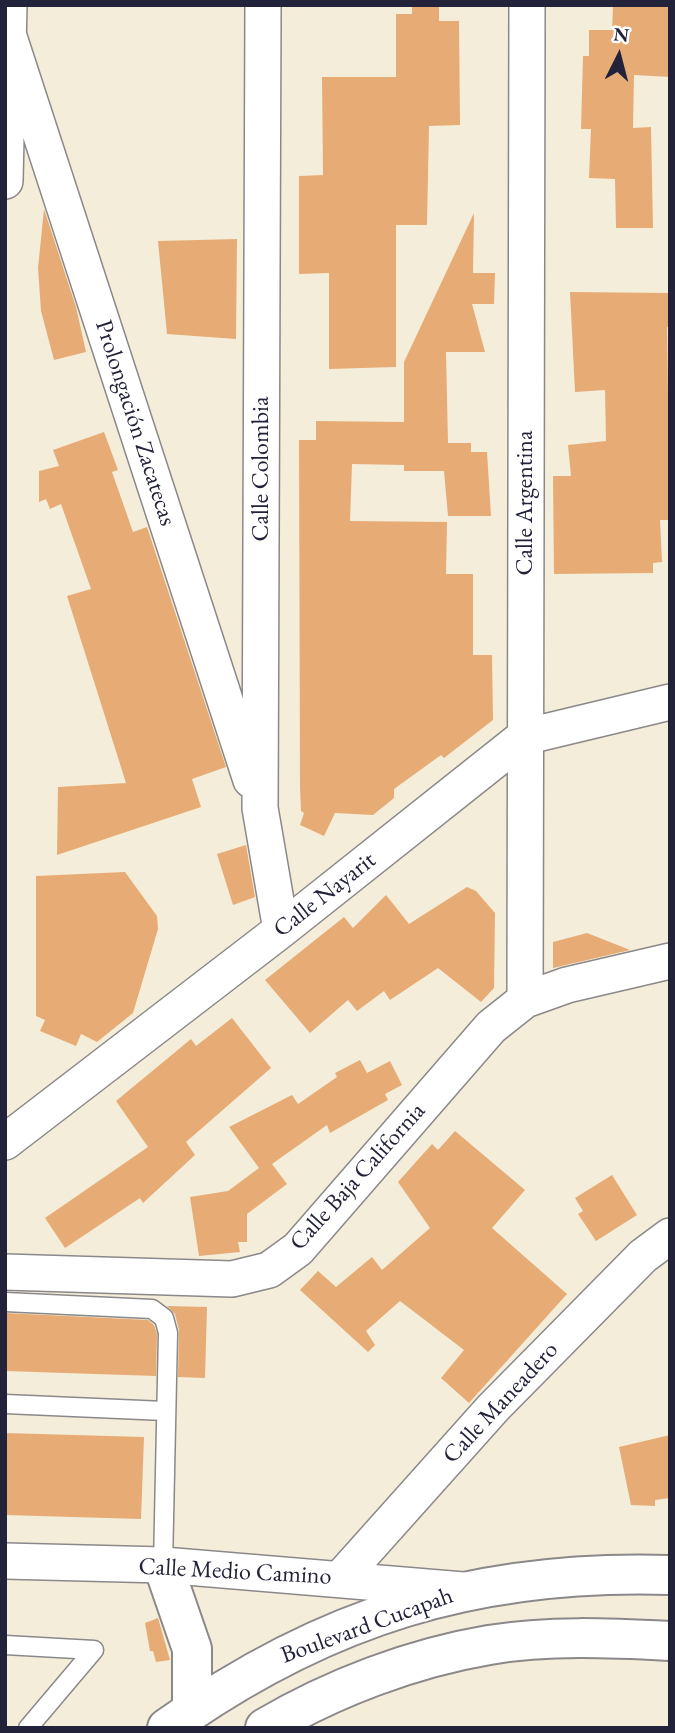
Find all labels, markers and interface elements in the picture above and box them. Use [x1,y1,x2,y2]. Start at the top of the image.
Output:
north arrow [584,21,654,91]
text: N [612,21,630,48]
street label: Prolongación Zacatecas [88,317,182,529]
street label: Calle Colombia [247,397,275,541]
street label: Calle Argentina [511,430,539,576]
street label: Calle Nayarit [268,846,382,944]
street label: Calle Baja California [284,1097,432,1257]
street label: Calle Maneadero [437,1336,565,1470]
street label: Calle Medio Camino [138,1553,332,1591]
street label: Boulevard Cucapah [277,1582,457,1670]

